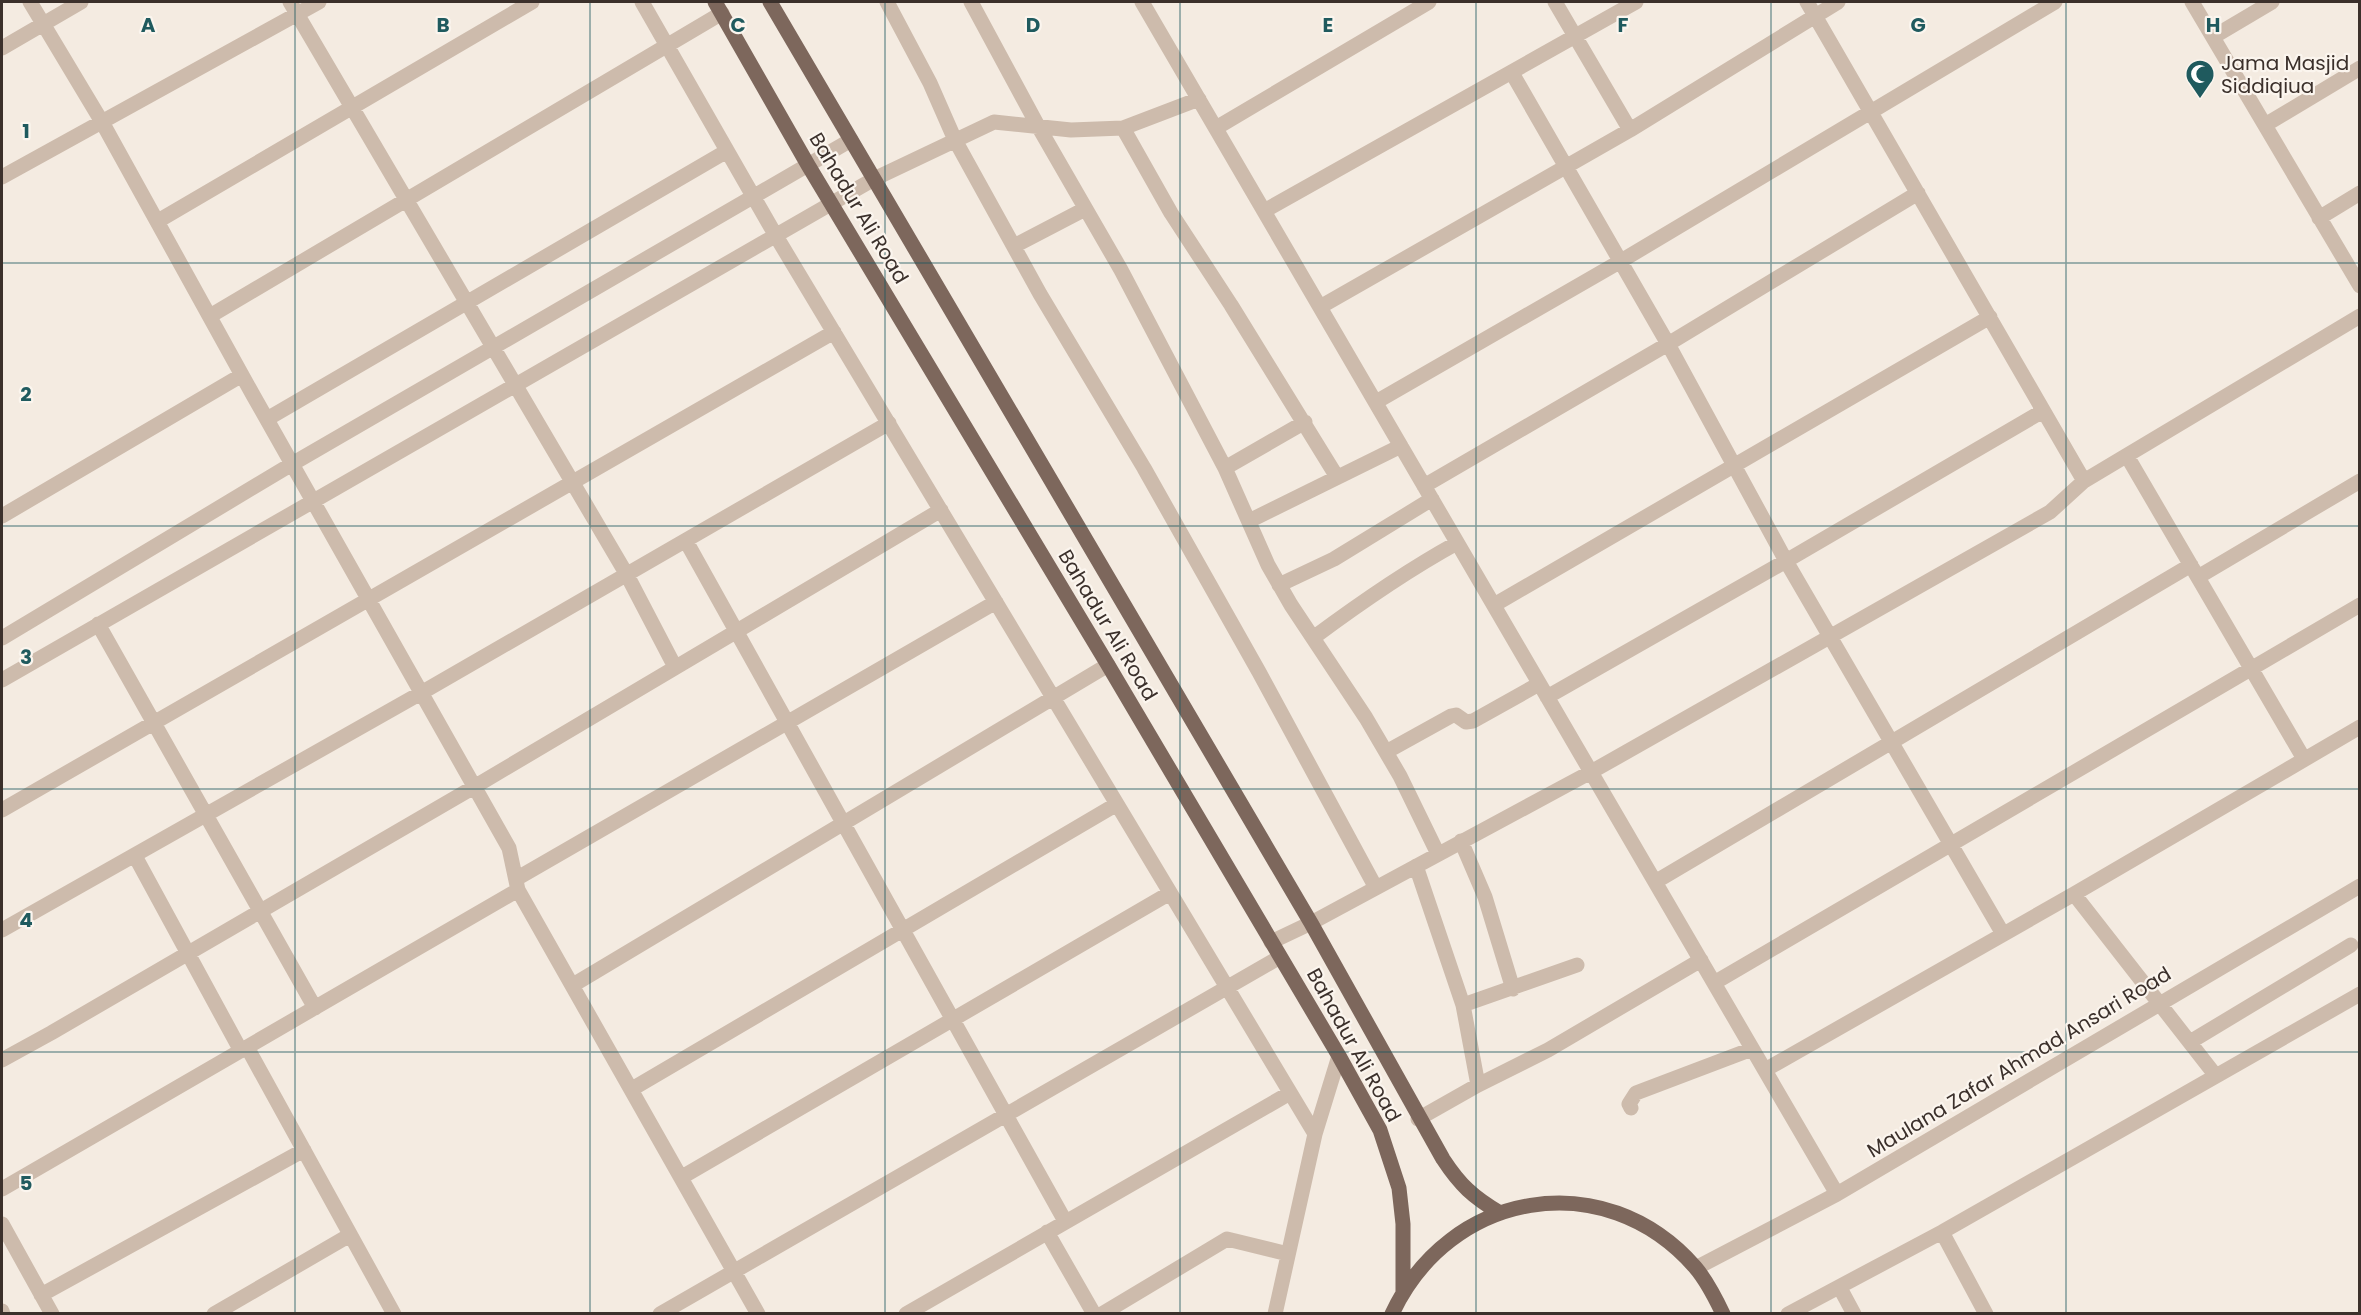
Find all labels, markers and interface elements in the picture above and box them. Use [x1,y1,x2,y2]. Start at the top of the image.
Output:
text: A [141,11,156,39]
text: B [436,11,450,39]
text: C [730,11,746,39]
text: D [1026,11,1040,39]
text: E [1323,11,1333,39]
text: F [1618,11,1629,39]
text: G [1910,11,1926,39]
text: H [2206,11,2220,39]
place label: Jama Masjid Siddiqiua [2221,49,2349,100]
mosque icon: Jama Masjid Siddiqiua [2184,58,2216,100]
text: 1 [22,117,30,145]
street label: Bahadur Ali Road [803,127,915,289]
text: 2 [20,380,32,408]
street label: Bahadur Ali Road [1052,544,1164,706]
text: 3 [20,643,32,671]
text: 4 [19,906,33,934]
street label: Maulana Zafar Ahmad Ansari Road [1862,960,2176,1164]
street label: Bahadur Ali Road [1300,963,1408,1127]
text: 5 [20,1169,33,1197]

